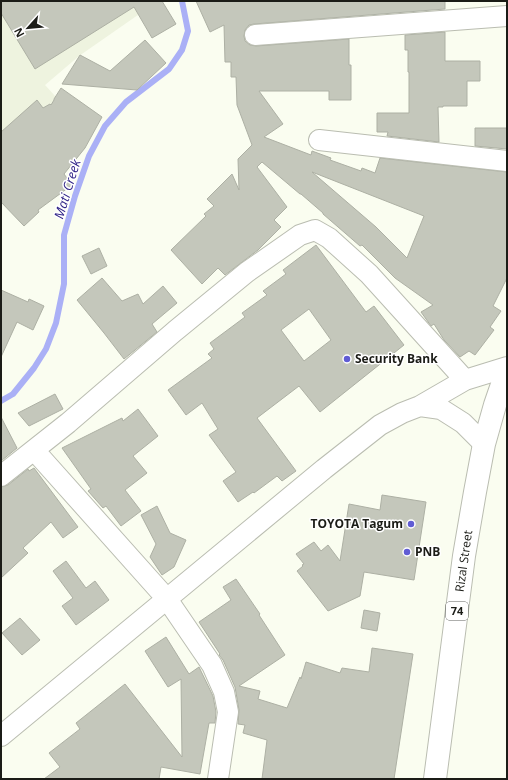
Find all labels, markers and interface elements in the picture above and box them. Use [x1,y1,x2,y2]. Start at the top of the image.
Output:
north arrow [8,8,48,48]
text: N [10,25,27,40]
water label: Mati Creek [49,156,85,221]
place label: Security Bank [355,350,438,367]
marker: Security Bank [342,354,352,364]
place label: TOYOTA Tagum [310,515,403,532]
marker: TOYOTA Tagum [406,519,416,529]
street label: Rizal Street [451,529,476,593]
place label: PNB [415,543,440,560]
marker: PNB [402,547,412,557]
road number: 74 [446,602,468,620]

